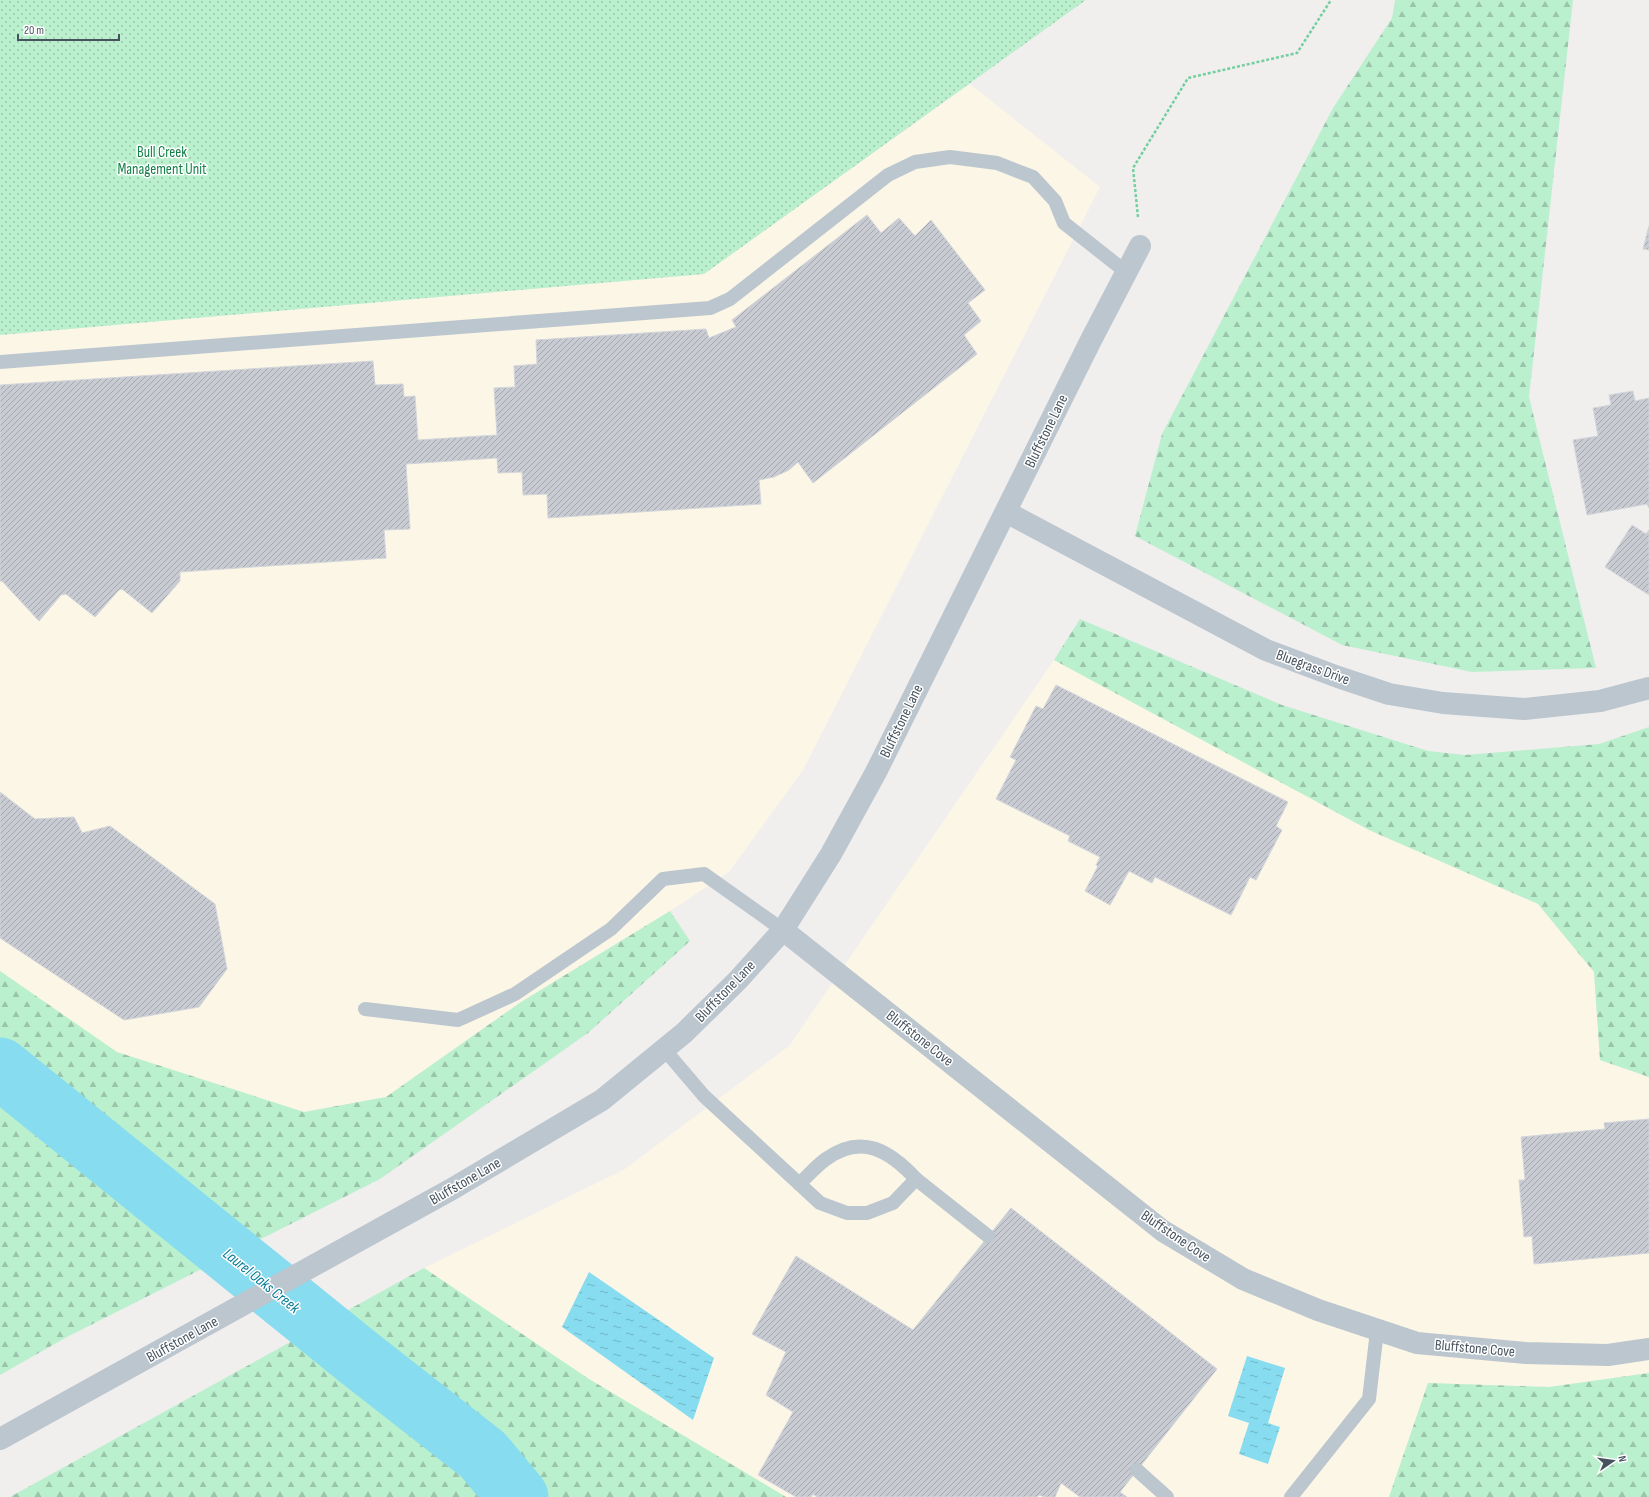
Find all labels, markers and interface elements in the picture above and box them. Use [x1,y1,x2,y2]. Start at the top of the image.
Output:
scale bar [18,16,119,42]
text: 20 m [24,23,44,38]
park label: Bull Creek Management Unit [117,143,207,179]
street label: Bluffstone Lane [1021,392,1072,471]
street label: Bluegrass Drive [1274,645,1352,690]
street label: Bluffstone Lane [876,682,927,761]
street label: Bluffstone Lane [691,956,760,1026]
street label: Bluffstone Cove [882,1006,957,1071]
street label: Bluffstone Lane [426,1153,504,1209]
street label: Bluffstone Cove [1137,1206,1214,1267]
water label: Laurel Oaks Creek [219,1244,304,1318]
street label: Bluffstone Lane [143,1312,221,1367]
street label: Bluffstone Cove [1434,1336,1516,1361]
north arrow [1593,1441,1633,1481]
text: N [1615,1455,1629,1463]

